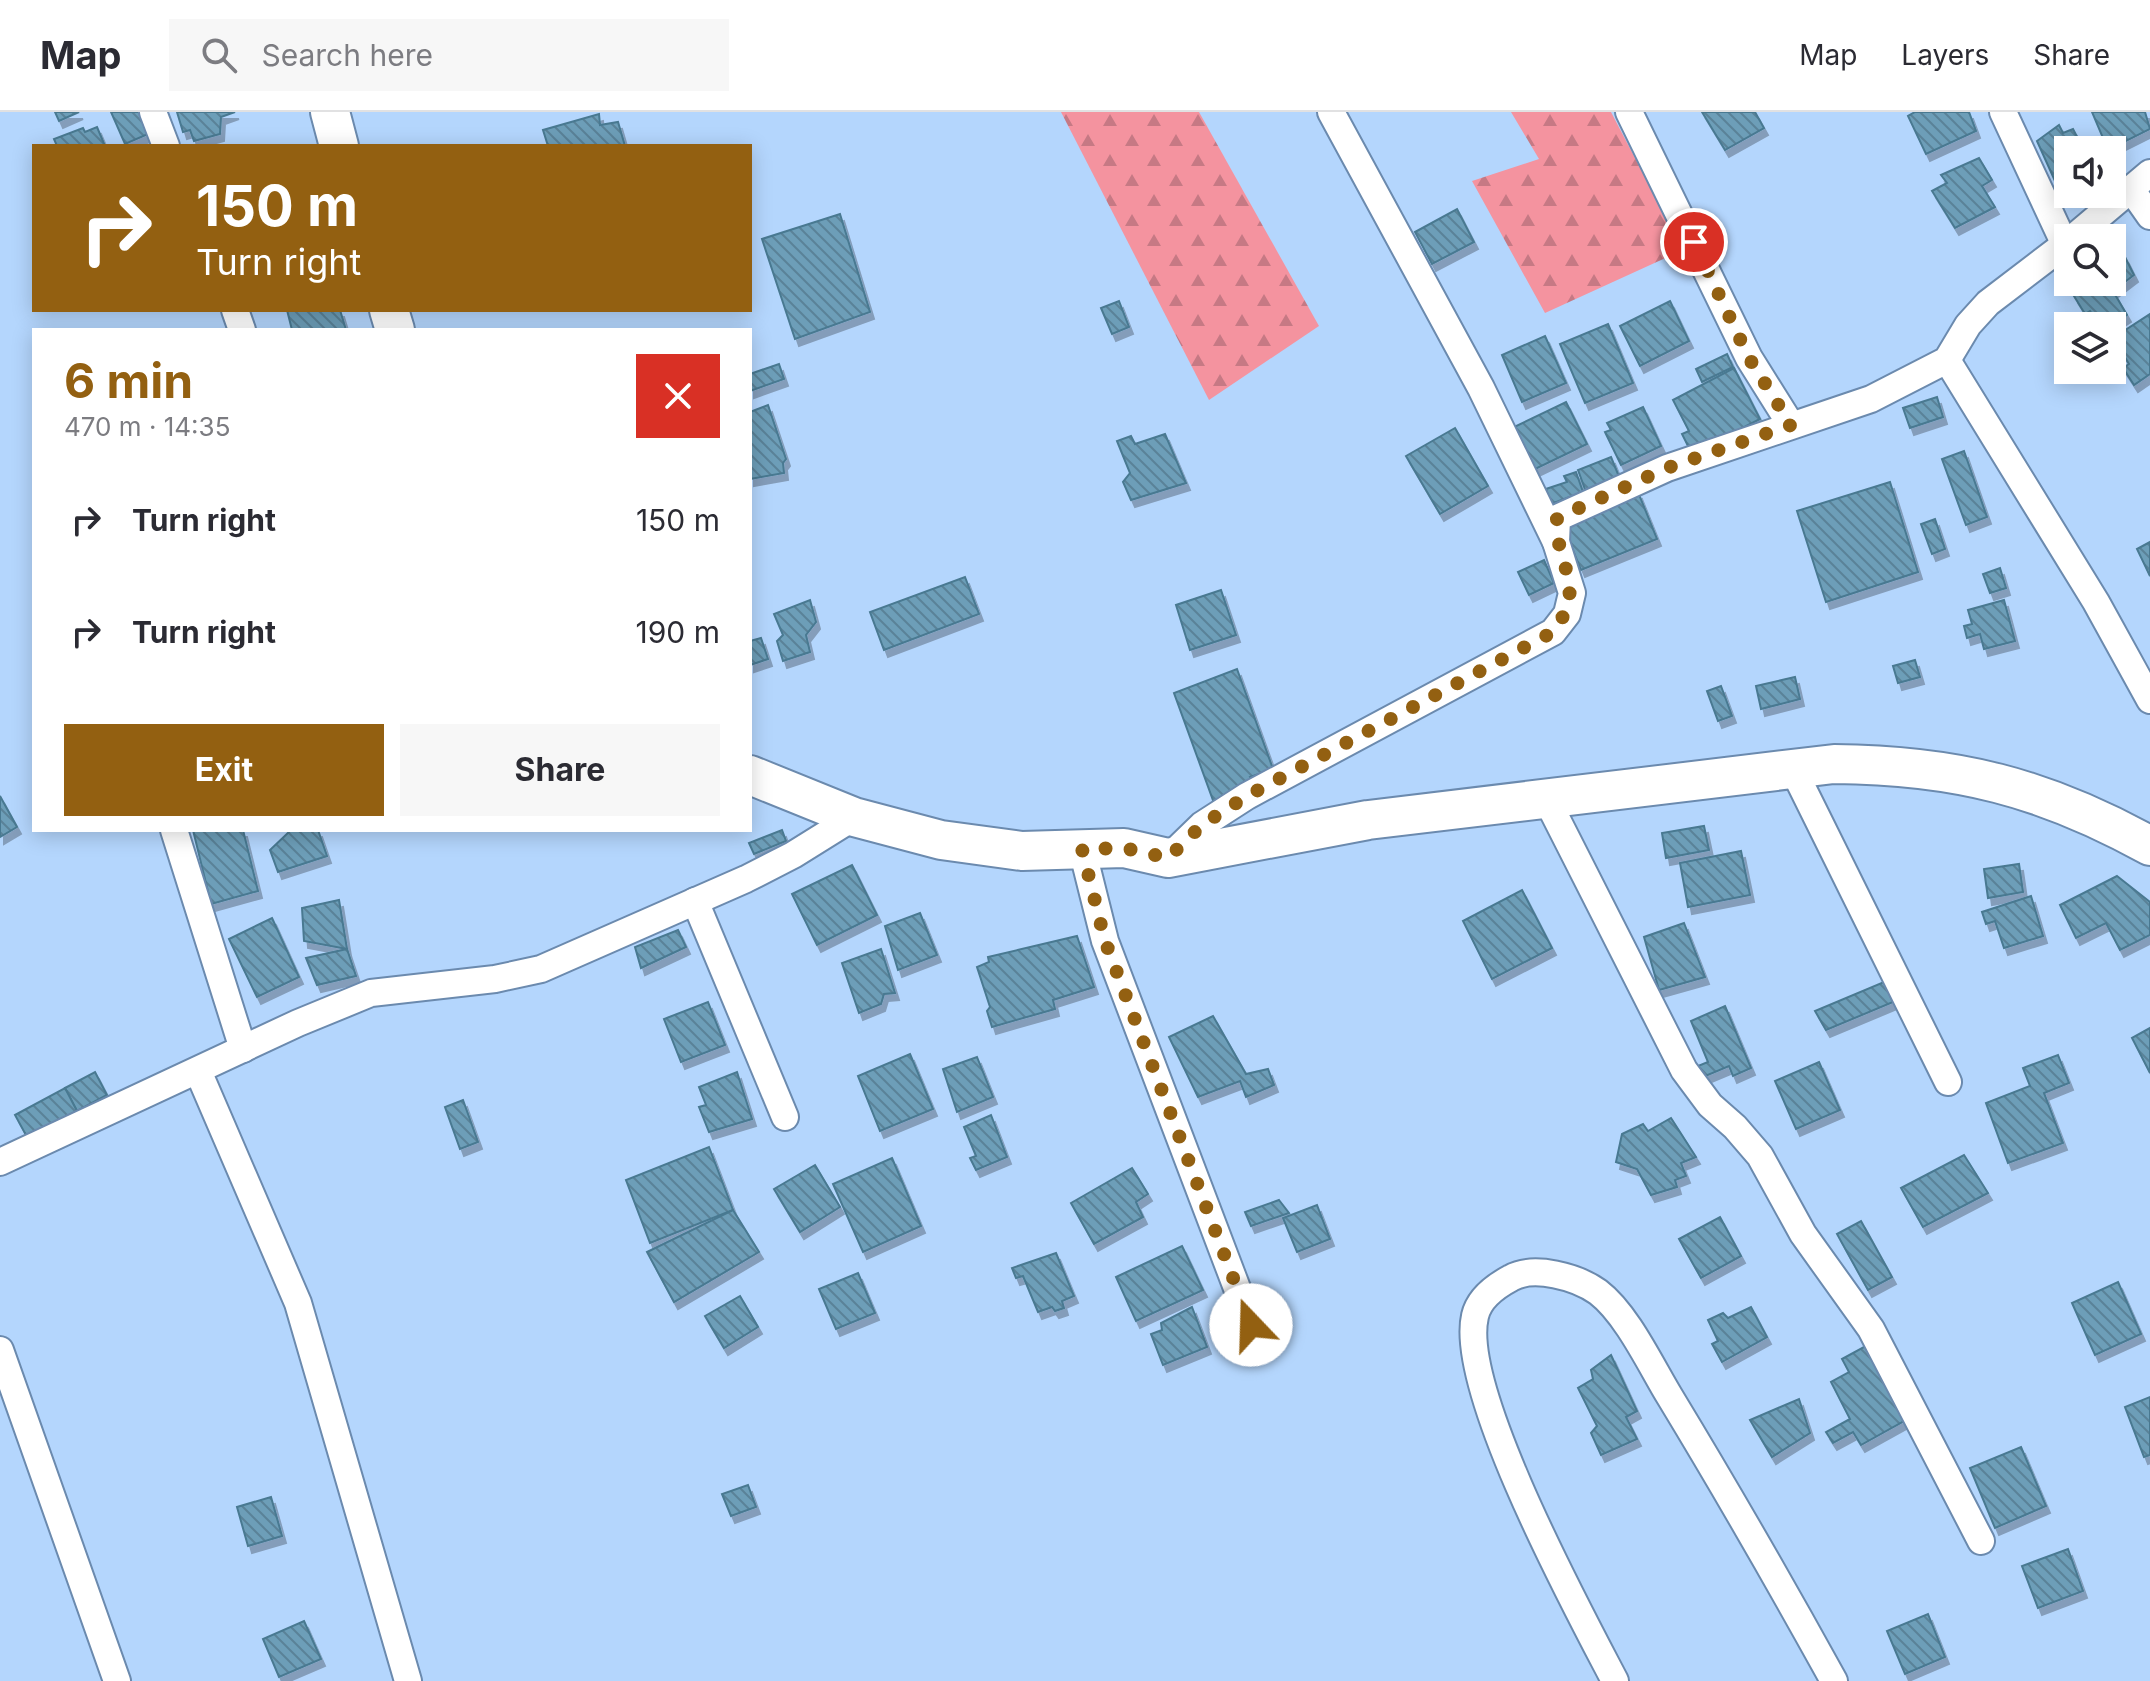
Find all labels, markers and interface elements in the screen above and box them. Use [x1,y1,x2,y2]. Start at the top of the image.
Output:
search box [169,19,729,91]
text: Map [40,32,121,78]
icon: search [197,33,241,77]
text: Search here [261,37,433,73]
text: Map [1799,38,1857,72]
text: Layers [1901,38,1989,72]
text: Share [2033,38,2110,72]
map controls [2054,136,2126,384]
button: sound [2054,136,2126,208]
text: 150 m [196,172,358,240]
icon: right [64,176,168,280]
pin [1660,208,1728,276]
icon: arrive [1672,220,1716,264]
button: search [2054,224,2126,296]
text: Turn right [196,240,361,284]
button: layers [2054,312,2126,384]
text: 6 min [64,351,193,410]
button: close [636,354,720,438]
text: 470 m · 14:35 [64,411,230,442]
icon: right [64,498,108,542]
text: Turn right [132,502,276,538]
text: 150 m [636,502,720,538]
icon: right [64,610,108,654]
text: Turn right [132,614,276,650]
text: 190 m [636,614,720,650]
button: Exit [64,724,384,816]
button: Share [400,724,720,816]
position arrow [1209,1283,1293,1367]

